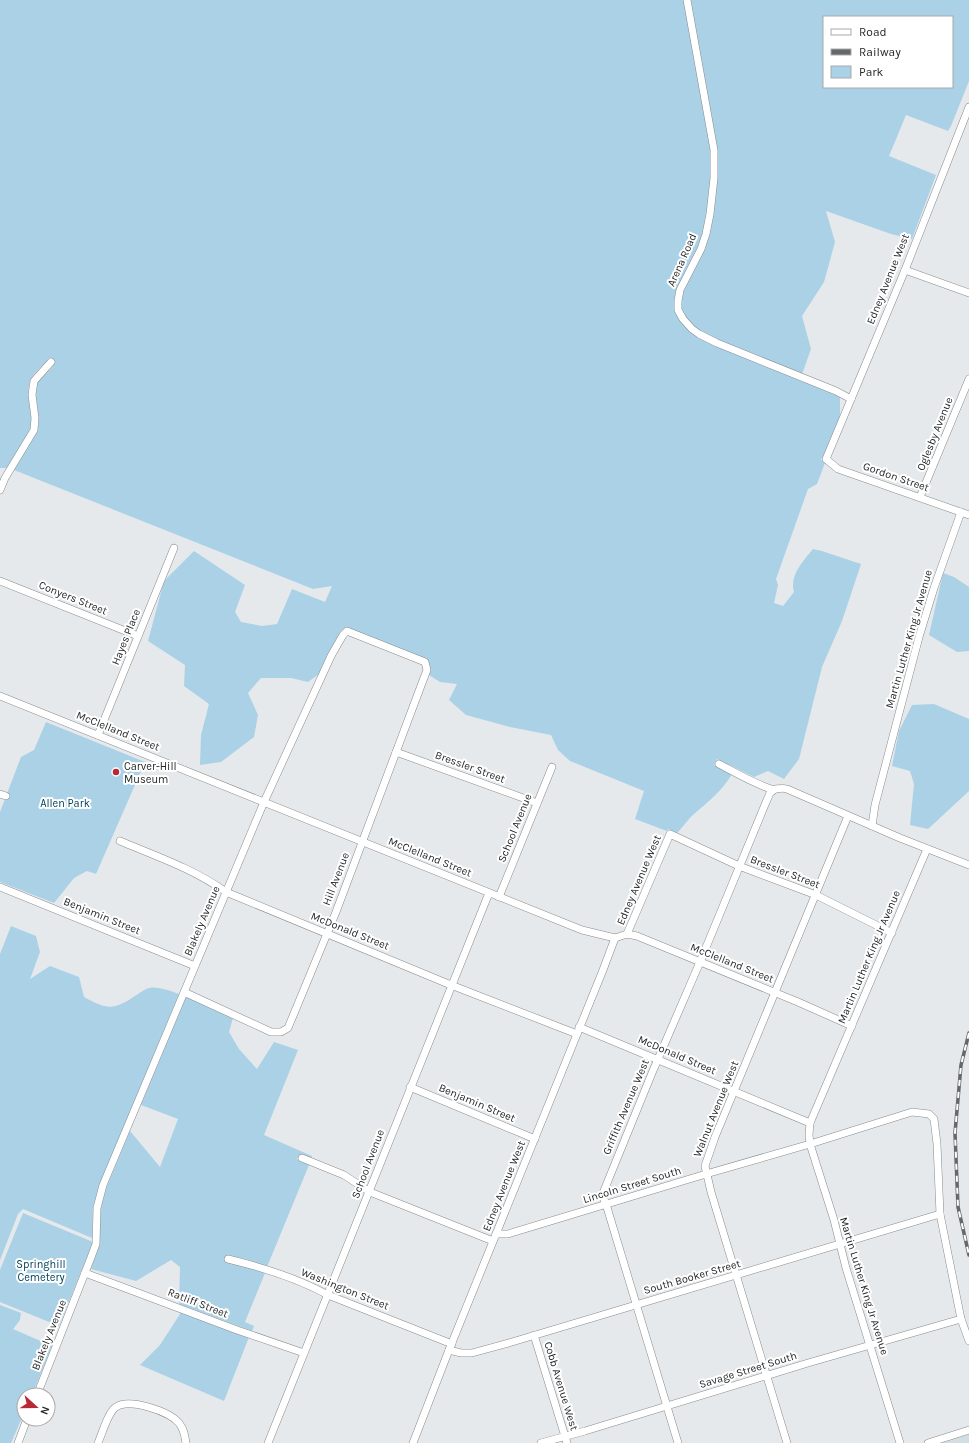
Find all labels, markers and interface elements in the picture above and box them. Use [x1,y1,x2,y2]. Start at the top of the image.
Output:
legend [823,16,953,88]
text: Road [859,25,887,39]
text: Railway [859,45,901,59]
text: Park [859,65,884,79]
street label: Arena Road [665,232,699,288]
street label: Edney Avenue West [864,232,912,326]
street label: Oglesby Avenue [914,395,956,473]
street label: Gordon Street [861,460,931,494]
street label: Martin Luther King Jr Avenue [883,568,935,710]
street label: Conyers Street [37,578,109,618]
street label: Hayes Place [109,607,143,667]
street label: McClelland Street [74,708,162,754]
street label: Bressler Street [433,748,507,786]
place label: Carver-Hill Museum [124,760,177,786]
marker: Carver-Hill Museum [111,767,121,777]
street label: School Avenue [495,791,535,864]
park label: Allen Park [40,797,90,810]
street label: Edney Avenue West [614,833,664,927]
street label: McClelland Street [386,834,474,880]
street label: Hill Avenue [320,850,352,907]
street label: Bressler Street [748,853,822,891]
street label: Blakely Avenue [181,884,223,958]
street label: Martin Luther King Jr Avenue [835,888,903,1026]
street label: Benjamin Street [62,895,142,937]
street label: McDonald Street [309,909,391,953]
street label: McClelland Street [688,940,776,986]
street label: McDonald Street [636,1033,718,1077]
street label: Griffith Avenue West [600,1057,652,1157]
street label: Walnut Avenue West [691,1059,741,1159]
street label: Benjamin Street [437,1081,517,1125]
street label: School Avenue [349,1127,387,1200]
street label: Edney Avenue West [480,1139,528,1233]
street label: Lincoln Street South [581,1164,683,1206]
street label: Martin Luther King Jr Avenue [837,1215,891,1357]
street label: South Booker Street [642,1257,742,1297]
park label: Springhill Cemetery [16,1258,66,1284]
street label: Washington Street [299,1265,391,1313]
street label: Ratliff Street [166,1286,230,1320]
street label: Blakely Avenue [29,1298,69,1372]
street label: Cobb Avenue West [541,1340,581,1432]
street label: Savage Street South [697,1349,799,1391]
north arrow [16,1387,56,1427]
text: N [37,1404,52,1416]

